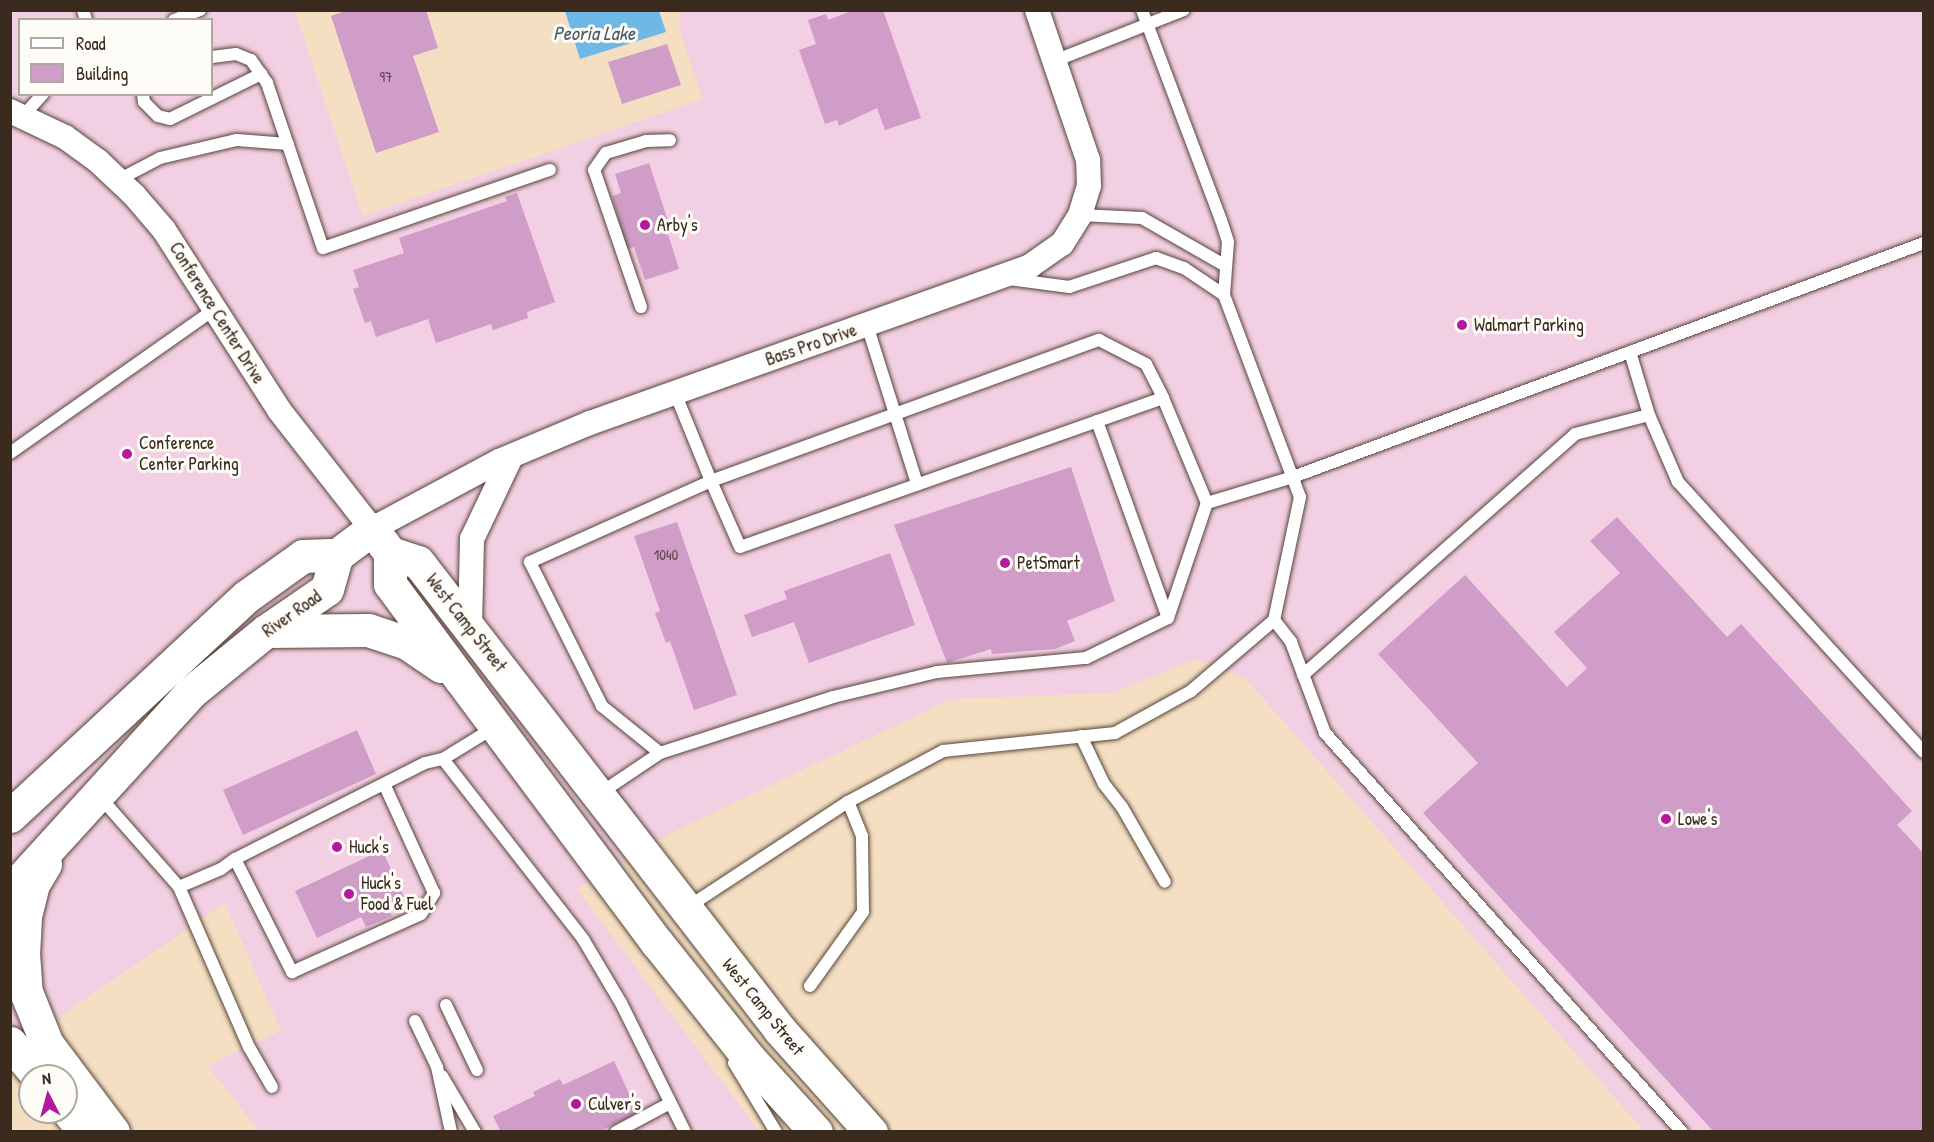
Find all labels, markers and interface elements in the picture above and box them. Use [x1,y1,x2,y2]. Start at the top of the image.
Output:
legend [18,18,213,96]
water label: Peoria Lake [553,20,635,44]
text: Road [76,31,106,56]
text: Building [76,61,128,86]
house number: 97 [380,68,392,86]
place label: Arby's [657,214,698,236]
marker: Arby's [638,218,652,232]
street label: Conference Center Drive [165,238,269,388]
place label: Walmart Parking [1474,314,1584,336]
marker: Walmart Parking [1455,318,1469,332]
street label: Bass Pro Drive [763,319,859,371]
place label: Conference Center Parking [139,433,239,476]
marker: Conference Center Parking [120,447,134,461]
house number: 1040 [654,546,678,564]
place label: PetSmart [1017,552,1080,574]
marker: PetSmart [998,556,1012,570]
street label: West Camp Street [421,570,511,676]
street label: River Road [258,586,326,642]
place label: Lowe's [1678,808,1717,830]
marker: Lowe's [1659,812,1673,826]
place label: Huck's [349,836,389,858]
marker: Huck's [330,840,344,854]
place label: Huck's Food & Fuel [361,873,433,916]
marker: Huck's Food & Fuel [342,887,356,901]
street label: West Camp Street [717,954,809,1060]
north arrow [18,1064,78,1124]
text: N [41,1067,52,1089]
place label: Culver's [588,1093,641,1115]
marker: Culver's [569,1097,583,1111]

